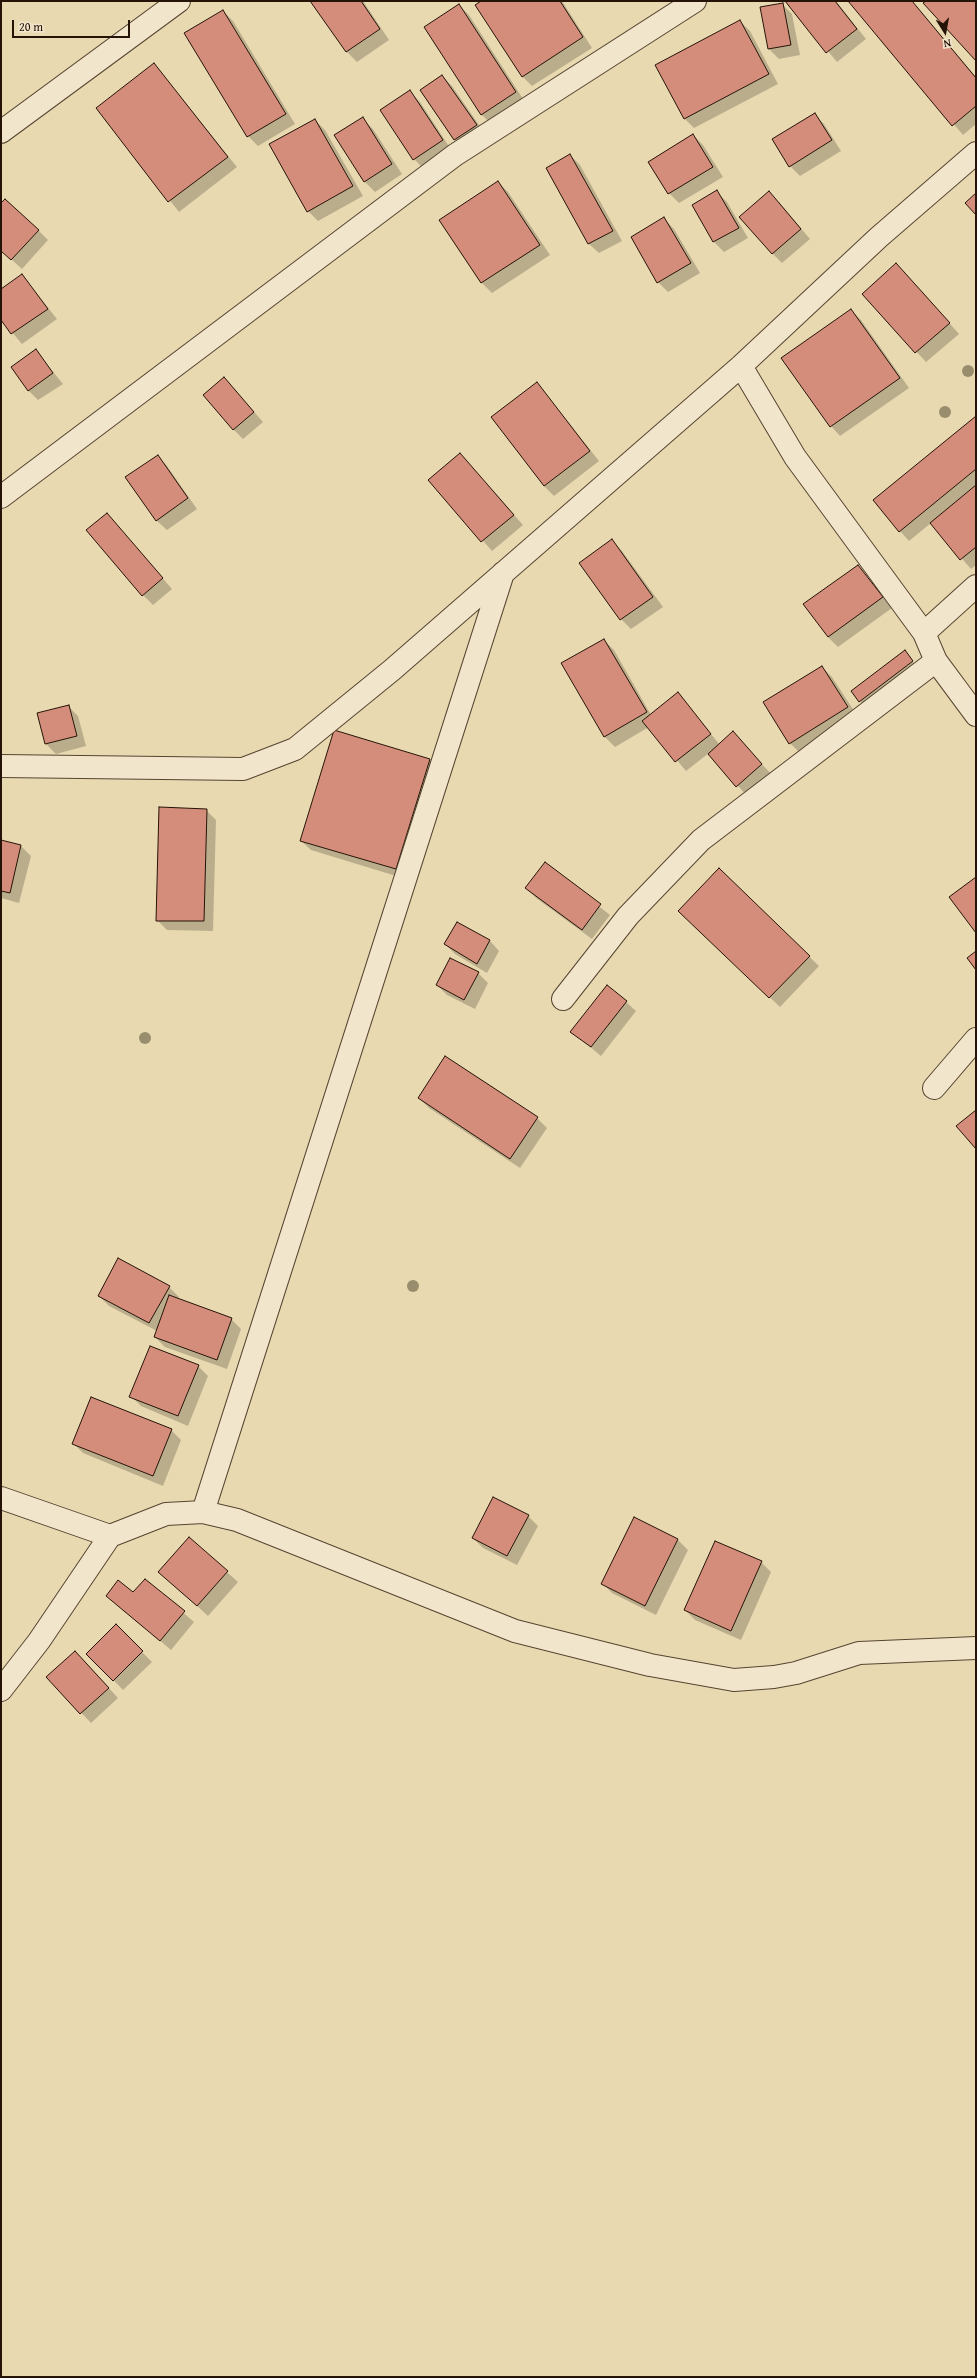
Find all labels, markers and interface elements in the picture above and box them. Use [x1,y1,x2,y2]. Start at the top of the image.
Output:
scale bar [14,12,132,38]
north arrow [925,12,965,52]
text: 20 m [19,18,43,35]
text: N [942,35,952,52]

